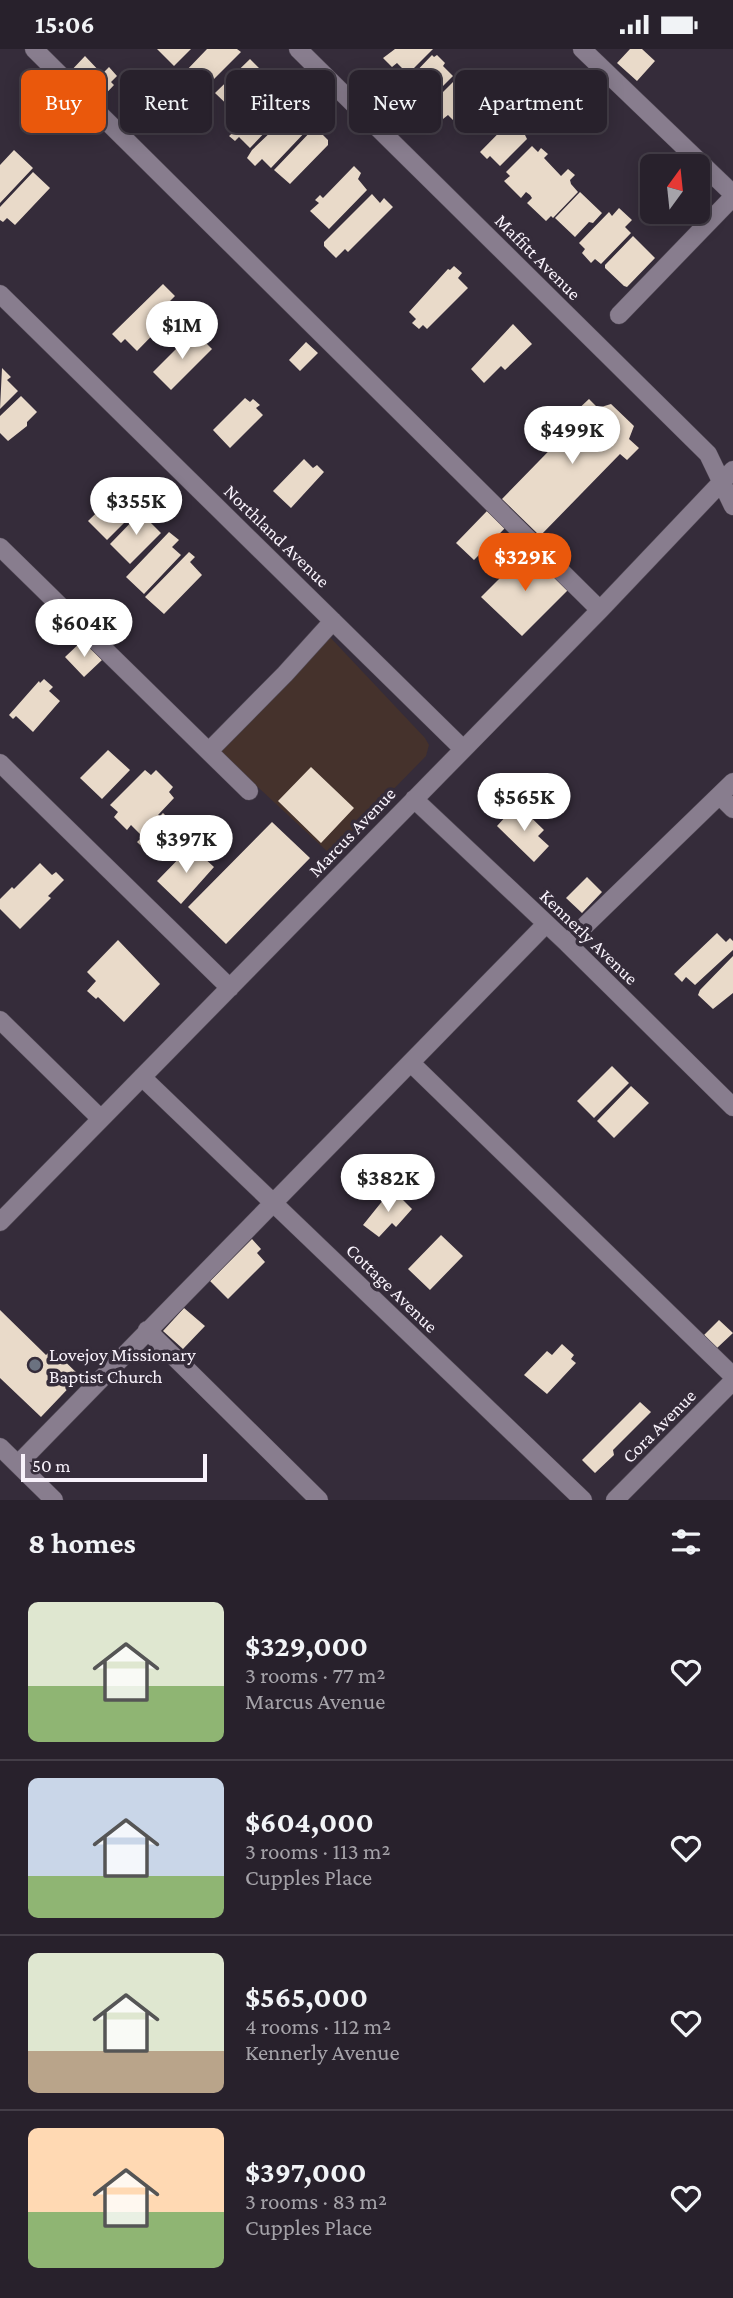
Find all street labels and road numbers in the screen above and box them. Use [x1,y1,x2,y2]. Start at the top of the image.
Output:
street label: Maffitt Avenue [491,210,585,304]
street label: Northland Avenue [220,480,334,592]
street label: Marcus Avenue [304,783,400,881]
street label: Kennerly Avenue [536,885,642,989]
street label: Cottage Avenue [342,1239,442,1337]
street label: Cora Avenue [618,1385,700,1467]

